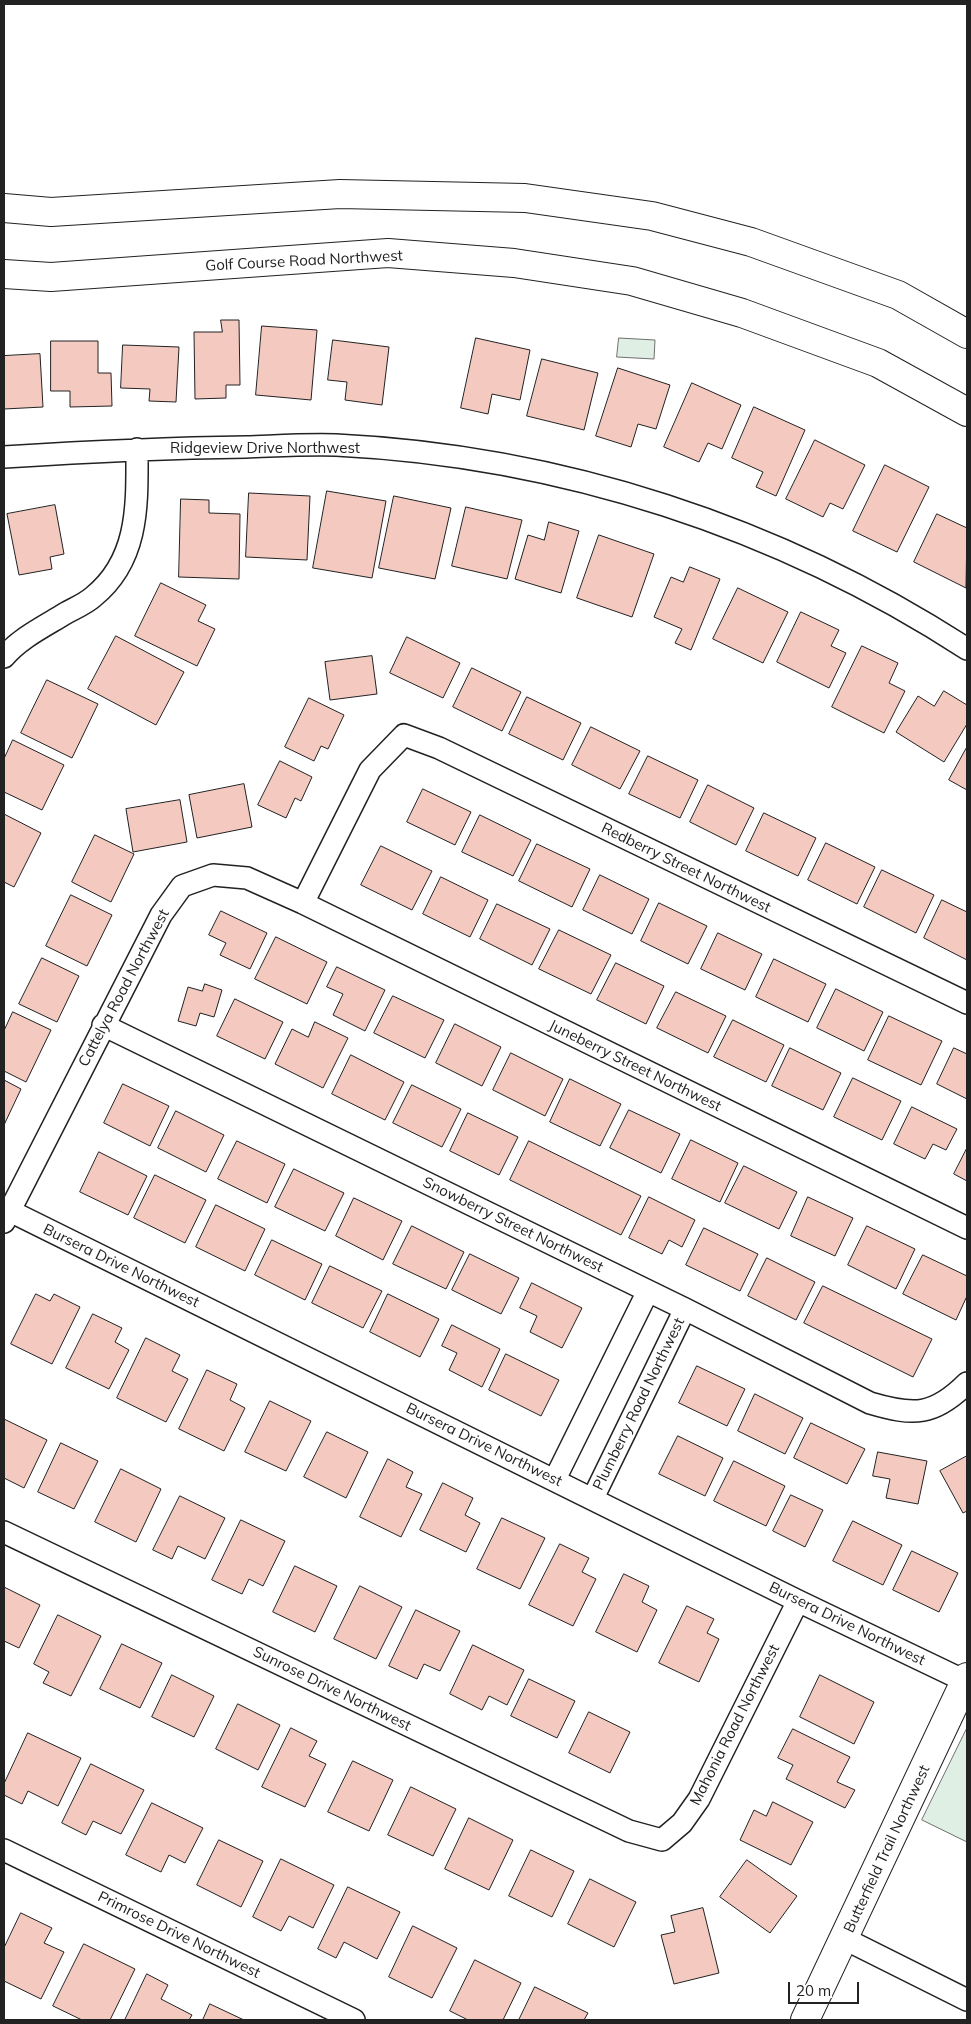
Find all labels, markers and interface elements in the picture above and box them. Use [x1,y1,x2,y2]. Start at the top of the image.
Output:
street label: Golf Course Road Northwest [205,247,403,275]
street label: Ridgeview Drive Northwest [170,439,360,457]
street label: Redberry Street Northwest [598,819,774,917]
street label: Cattelya Road Northwest [75,906,173,1070]
street label: Juneberry Street Northwest [546,1016,724,1116]
street label: Snowberry Street Northwest [420,1173,606,1277]
street label: Bursera Drive Northwest [40,1220,202,1312]
street label: Plumberry Road Northwest [589,1315,689,1493]
street label: Bursera Drive Northwest [403,1399,565,1491]
street label: Bursera Drive Northwest [766,1578,928,1670]
street label: Mahonia Road Northwest [686,1641,784,1809]
street label: Sunrose Drive Northwest [250,1643,414,1735]
street label: Butterfield Trail Northwest [840,1762,934,1936]
street label: Primrose Drive Northwest [95,1888,263,1982]
scale bar [791,1972,862,2004]
text: 20 m [796,1981,831,2000]

